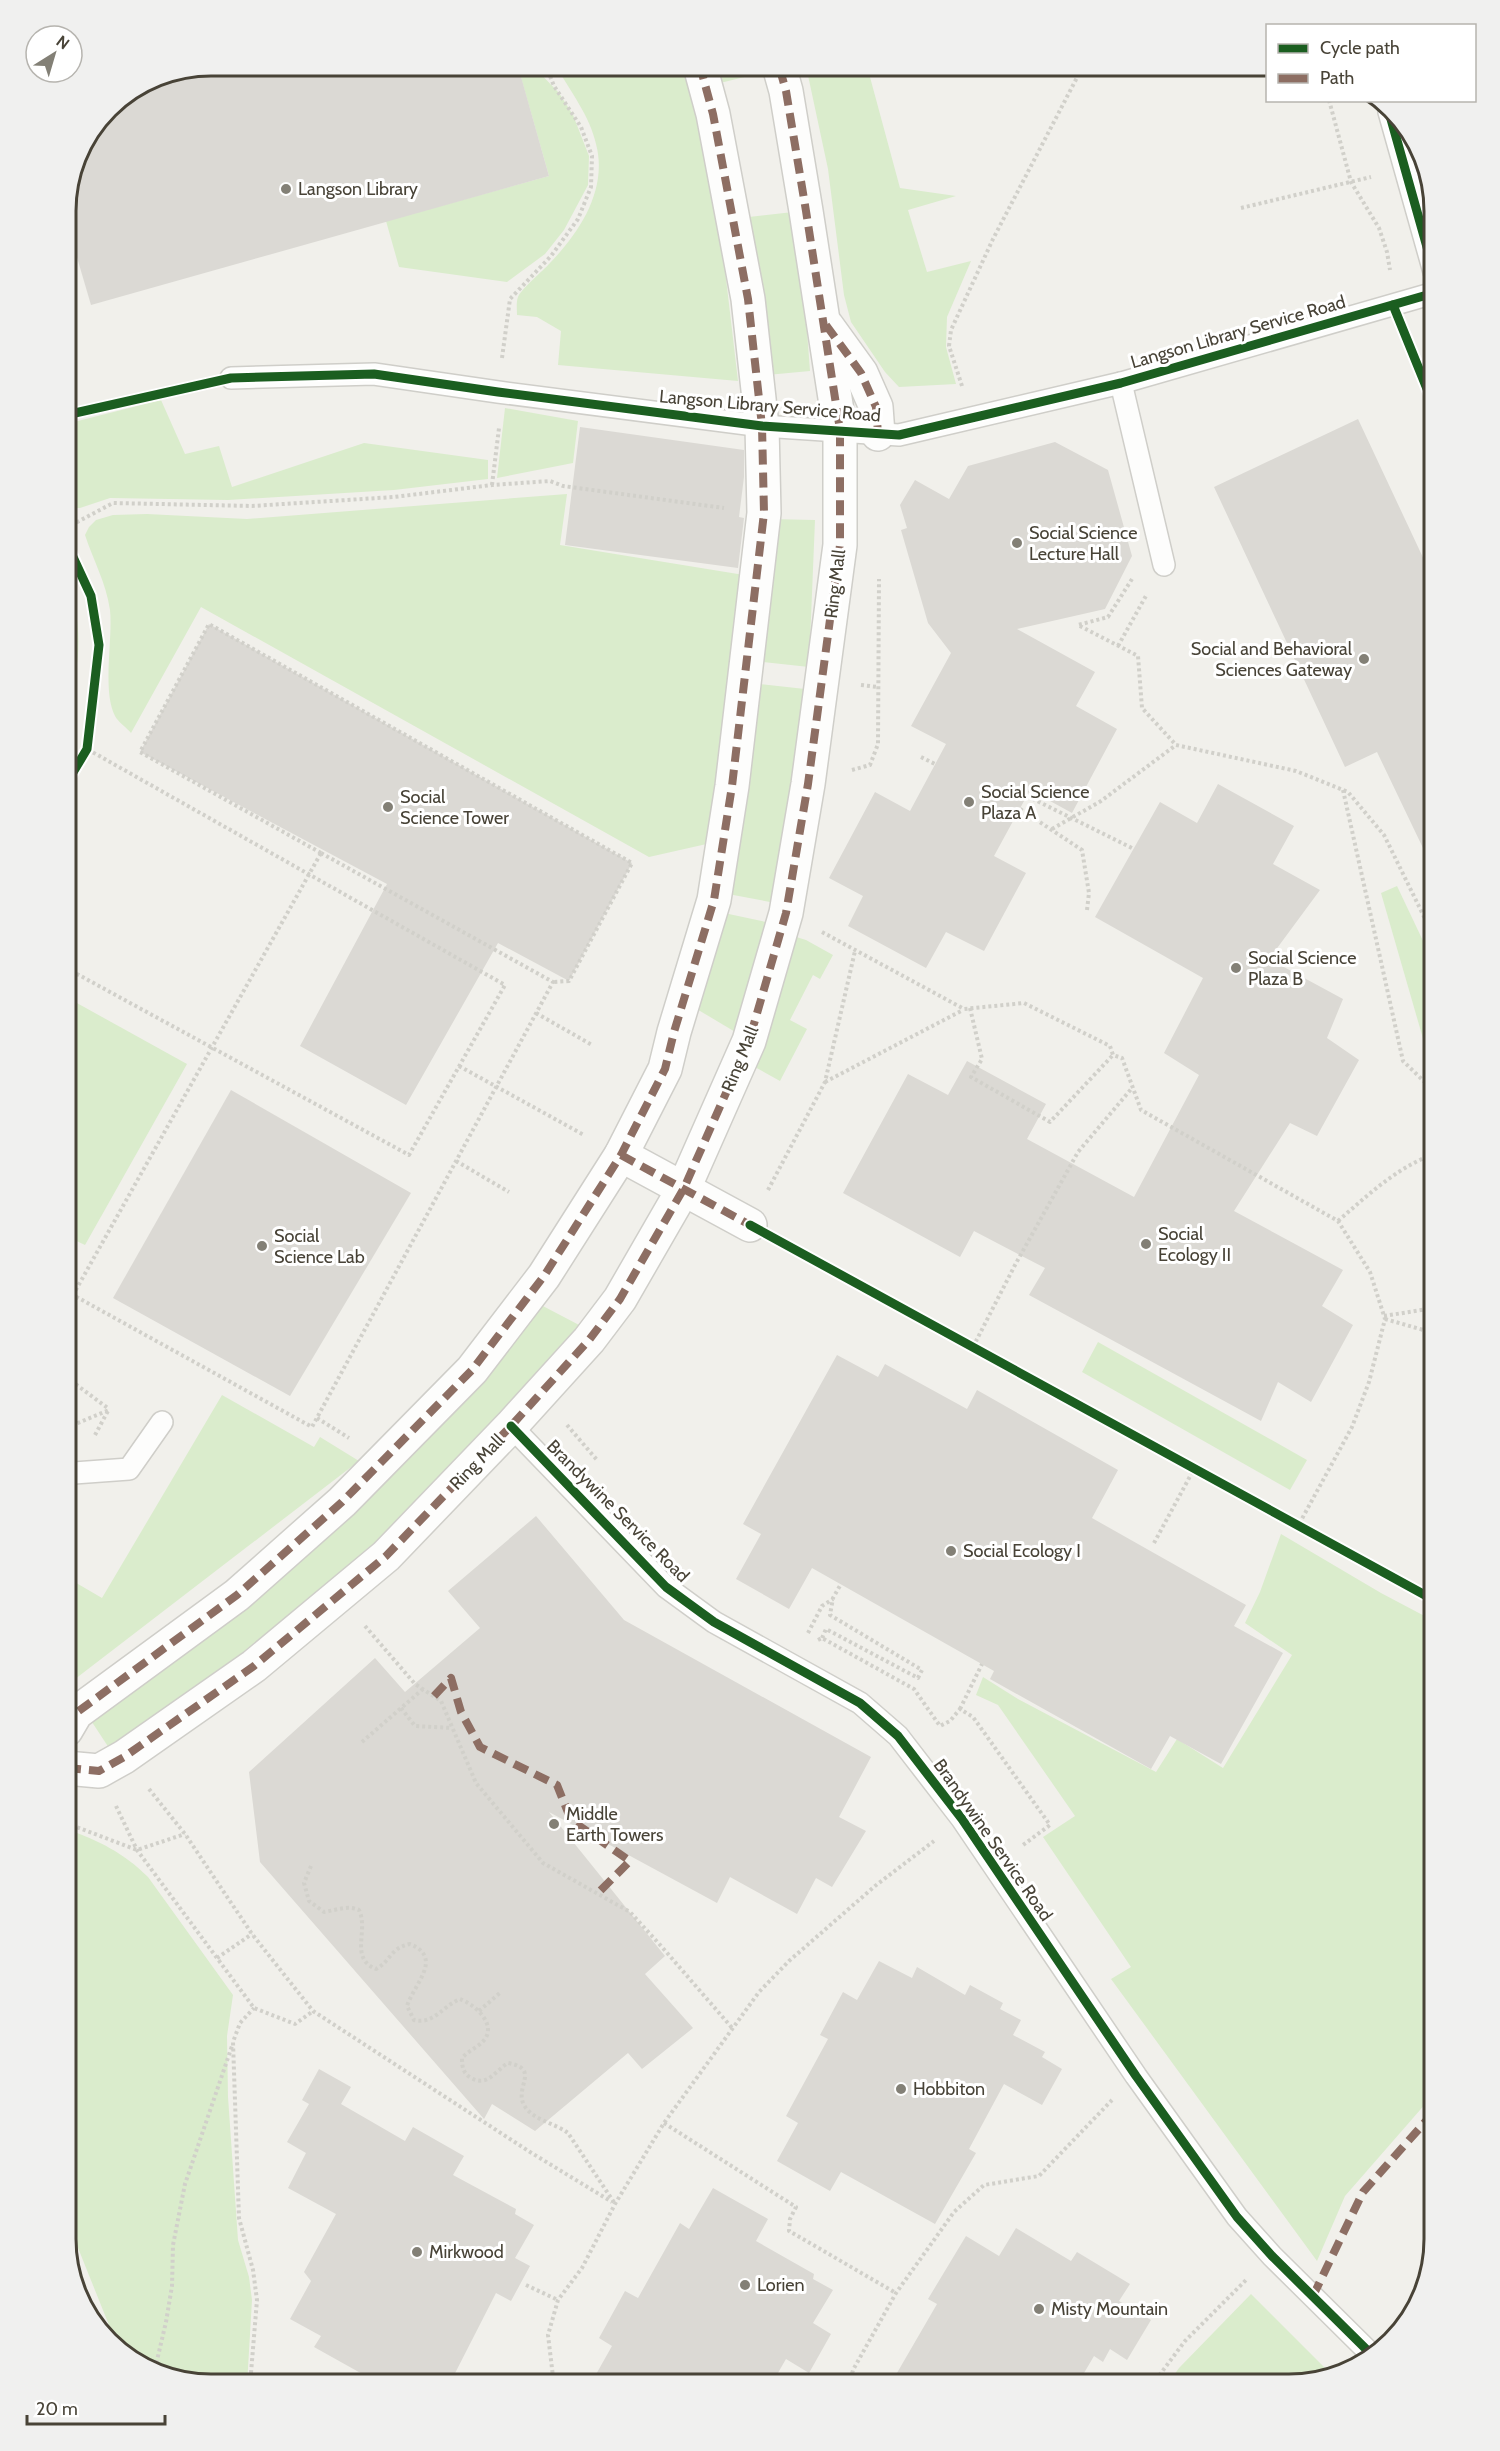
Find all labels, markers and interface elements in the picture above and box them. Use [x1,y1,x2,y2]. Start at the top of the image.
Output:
north arrow [24,24,84,84]
legend [1266,24,1476,102]
text: N [52,31,73,53]
text: Cycle path [1320,37,1400,59]
text: Path [1320,67,1354,89]
place label: Langson Library [298,178,418,200]
marker: Langson Library [279,182,293,196]
street label: Langson Library Service Road [1128,291,1348,373]
street label: Langson Library Service Road [658,385,882,427]
place label: Social Science Lecture Hall [1029,522,1137,565]
marker: Social Science Lecture Hall [1010,536,1024,550]
street label: Ring Mall [820,548,850,620]
place label: Social and Behavioral Sciences Gateway [1191,638,1353,681]
marker: Social and Behavioral Sciences Gateway [1357,652,1371,666]
place label: Social Science Plaza A [981,781,1089,824]
place label: Social Science Tower [400,786,509,829]
marker: Social Science Plaza A [962,795,976,809]
marker: Social Science Tower [381,800,395,814]
place label: Social Science Plaza B [1248,947,1356,990]
marker: Social Science Plaza B [1229,961,1243,975]
street label: Ring Mall [717,1022,763,1095]
place label: Social Ecology II [1158,1223,1231,1266]
place label: Social Science Lab [274,1225,365,1268]
marker: Social Ecology II [1139,1237,1153,1251]
marker: Social Science Lab [255,1239,269,1253]
street label: Ring Mall [445,1429,509,1495]
street label: Brandywine Service Road [542,1435,694,1587]
place label: Social Ecology I [963,1540,1081,1562]
marker: Social Ecology I [944,1544,958,1558]
street label: Brandywine Service Road [929,1755,1057,1925]
place label: Middle Earth Towers [566,1803,663,1846]
marker: Middle Earth Towers [547,1817,561,1831]
place label: Hobbiton [913,2078,985,2100]
marker: Hobbiton [894,2082,908,2096]
place label: Mirkwood [429,2241,504,2263]
marker: Mirkwood [410,2245,424,2259]
place label: Lorien [757,2274,805,2296]
marker: Lorien [738,2278,752,2292]
place label: Misty Mountain [1051,2298,1168,2320]
marker: Misty Mountain [1032,2302,1046,2316]
scale bar [27,2388,165,2426]
text: 20 m [36,2398,78,2420]

